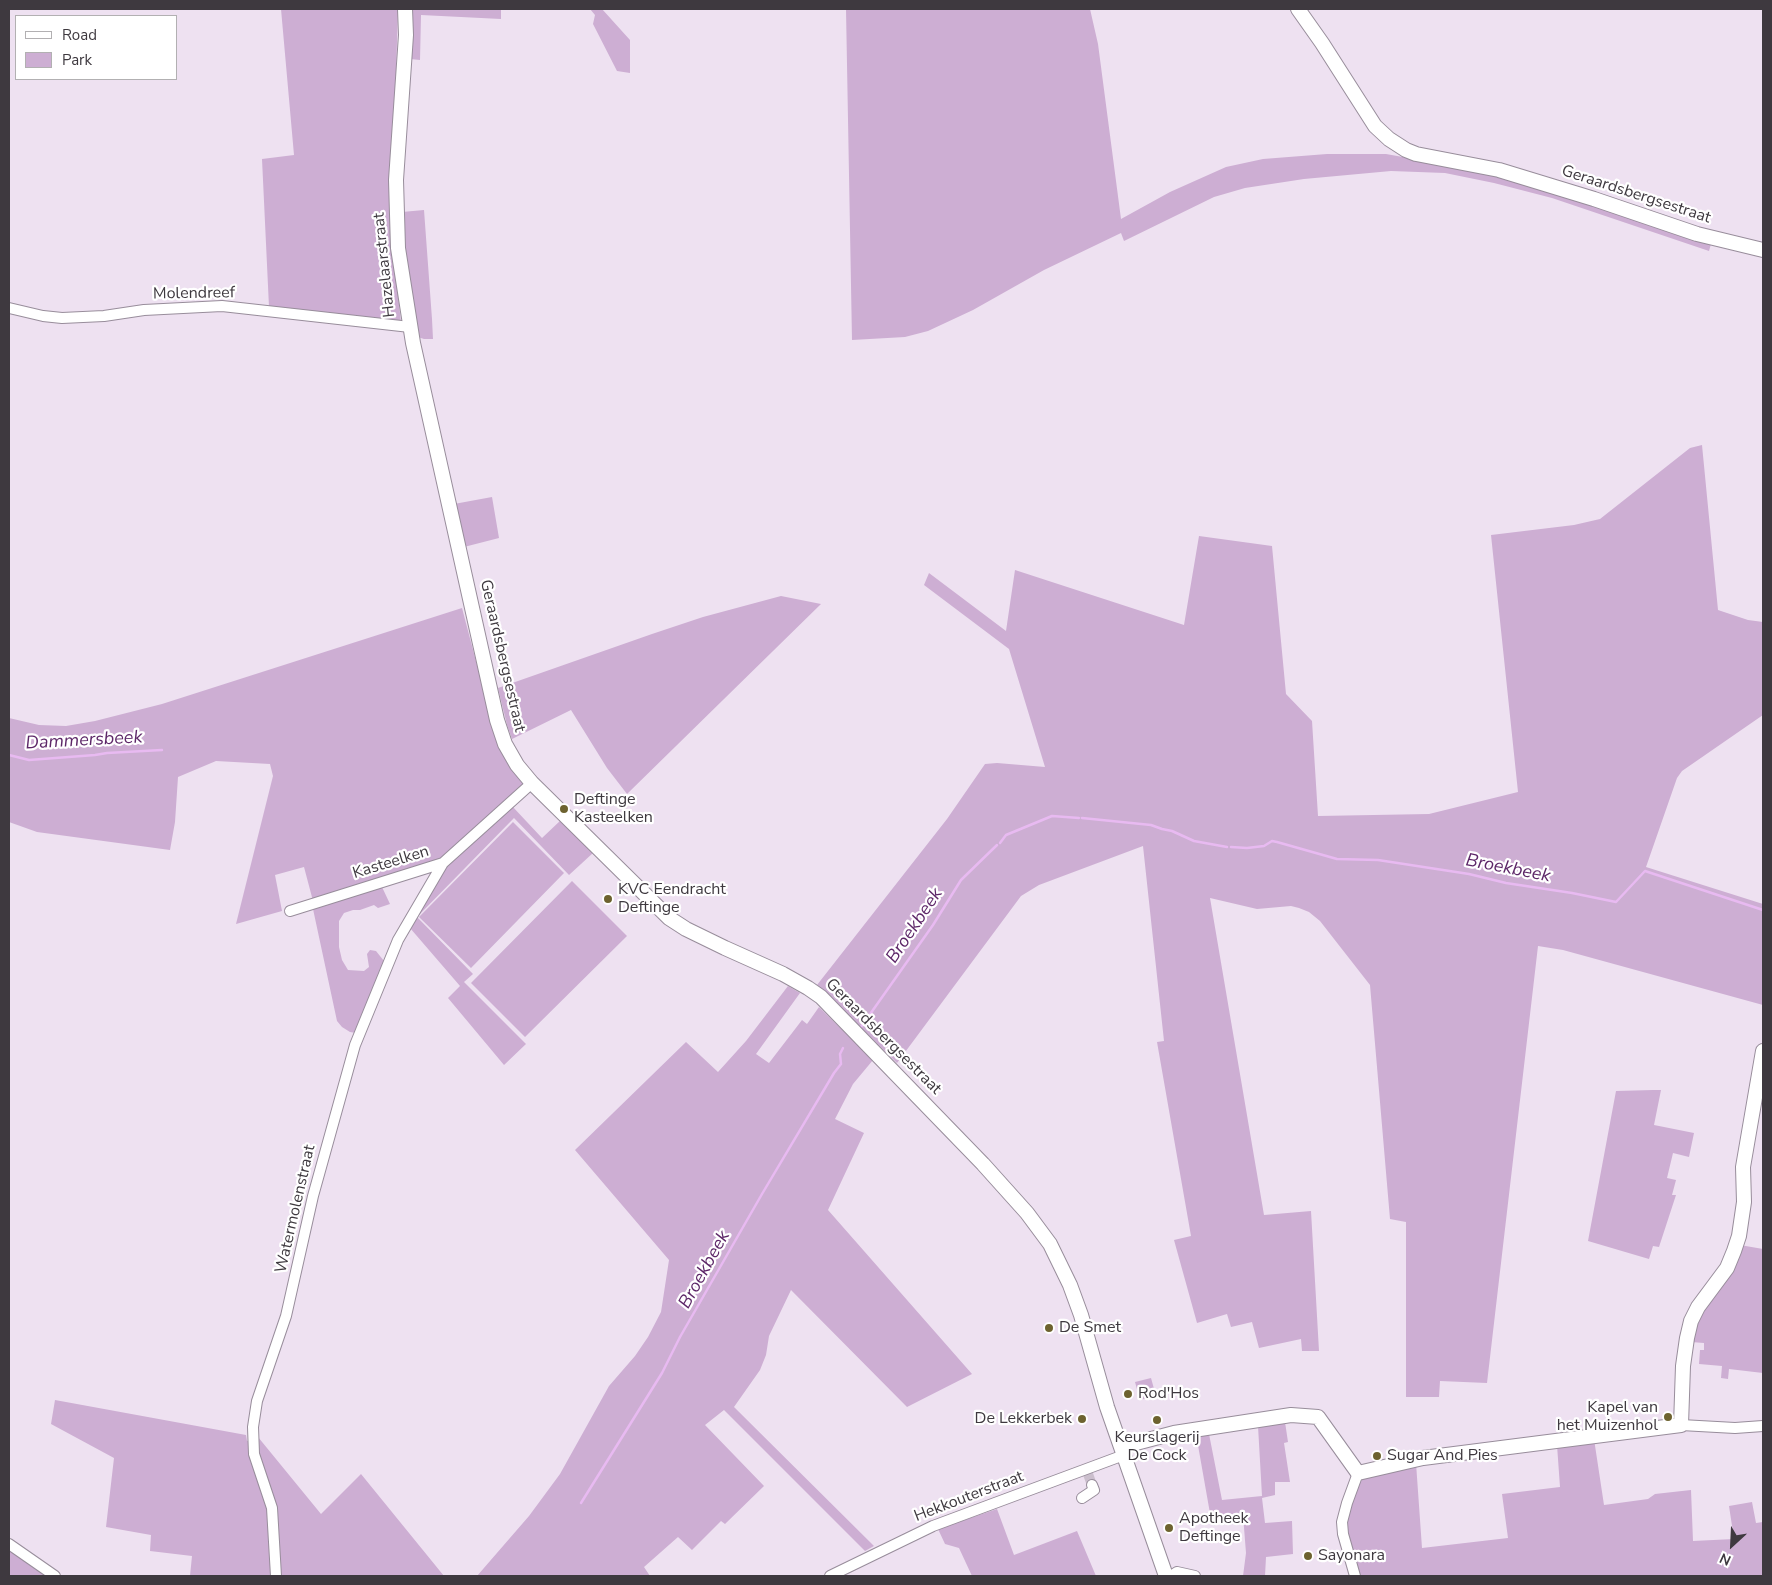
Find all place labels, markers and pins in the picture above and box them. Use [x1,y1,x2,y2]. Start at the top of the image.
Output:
place label: Deftinge Kasteelken [574,790,653,828]
marker: Deftinge Kasteelken [558,803,570,815]
place label: KVC Eendracht Deftinge [618,880,726,918]
marker: KVC Eendracht Deftinge [602,893,614,905]
place label: De Smet [1059,1318,1121,1338]
marker: De Smet [1043,1322,1055,1334]
place label: Rod'Hos [1138,1384,1199,1404]
marker: Rod'Hos [1122,1388,1134,1400]
place label: Kapel van het Muizenhol [1557,1398,1658,1436]
place label: De Lekkerbek [975,1409,1072,1429]
marker: Kapel van het Muizenhol [1662,1411,1674,1423]
marker: De Lekkerbek [1076,1413,1088,1425]
marker: Keurslagerij De Cock [1151,1414,1163,1426]
place label: Keurslagerij De Cock [1115,1428,1199,1466]
place label: Sugar And Pies [1387,1446,1498,1466]
marker: Sugar And Pies [1371,1450,1383,1462]
place label: Apotheek Deftinge [1179,1509,1249,1547]
marker: Apotheek Deftinge [1163,1522,1175,1534]
place label: Sayonara [1318,1546,1385,1566]
marker: Sayonara [1302,1550,1314,1562]

